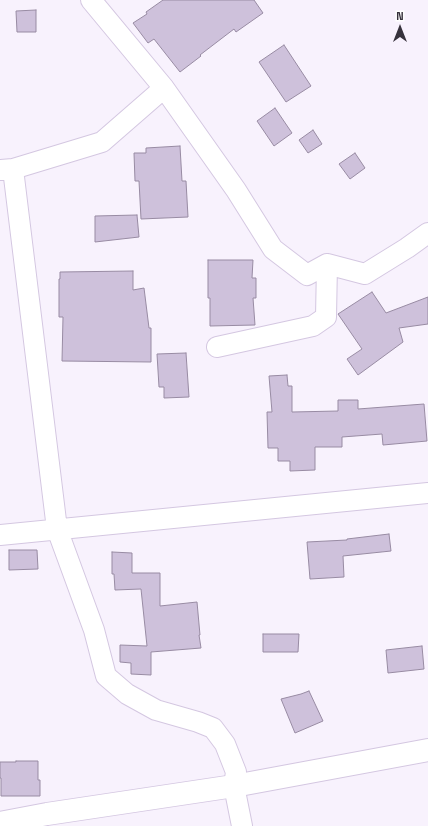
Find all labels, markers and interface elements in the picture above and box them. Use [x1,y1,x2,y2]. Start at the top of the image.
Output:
north arrow [380,8,420,48]
text: N [396,9,404,23]

